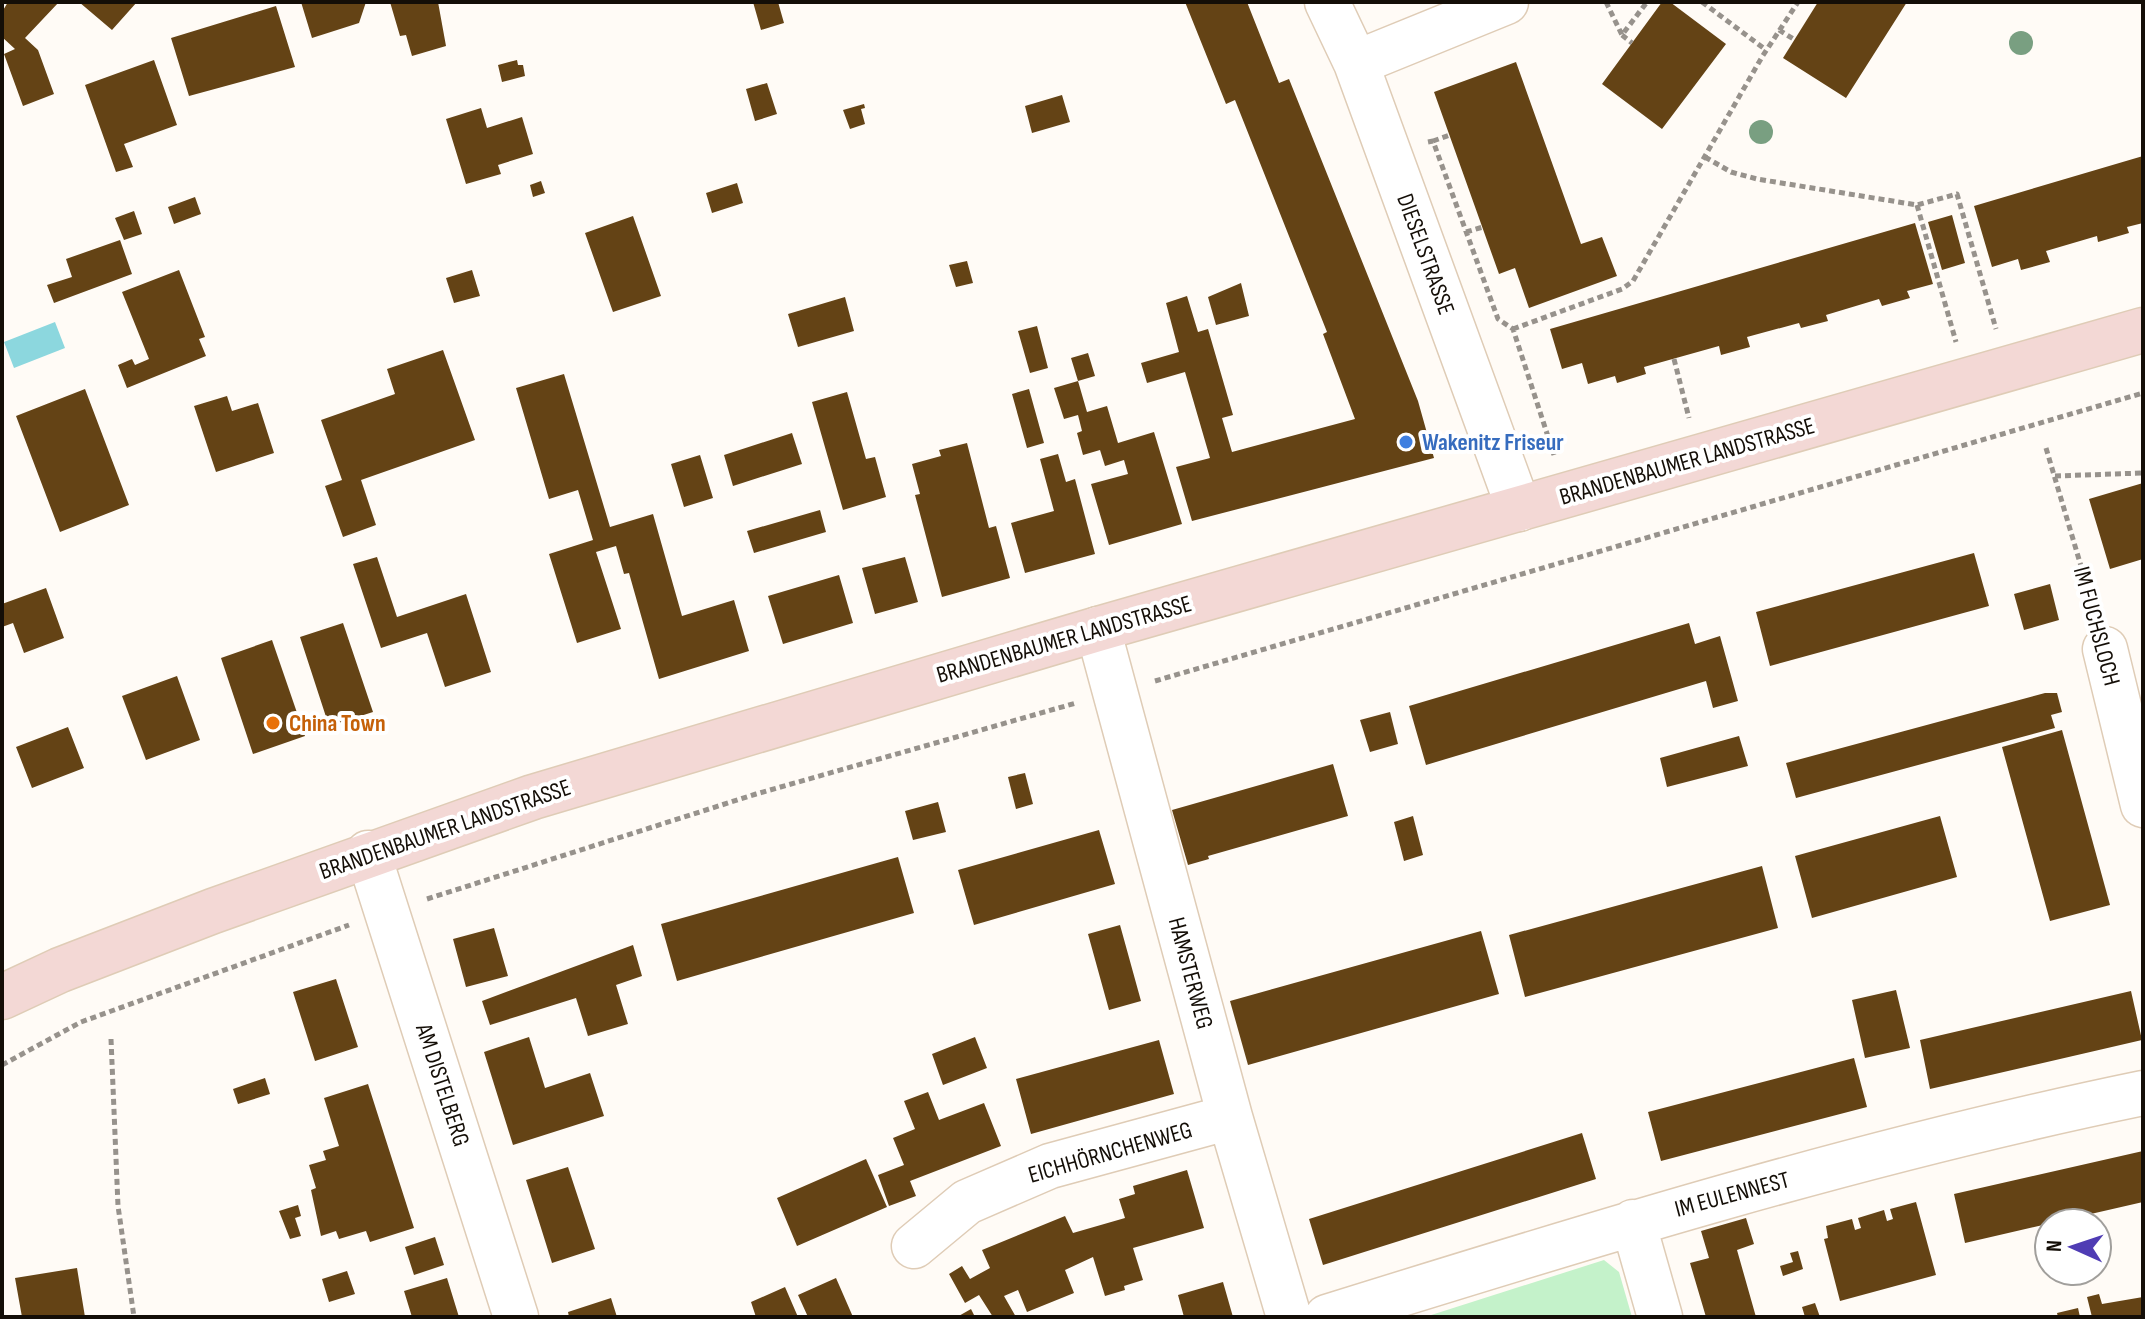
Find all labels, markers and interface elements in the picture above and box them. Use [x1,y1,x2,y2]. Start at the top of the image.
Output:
street label: DIESELSTRASSE [1390,190,1461,319]
street label: BRANDENBAUMER LANDSTRASSE [1556,411,1818,512]
place label: Wakenitz Friseur [1422,428,1564,457]
marker: Wakenitz Friseur [1397,433,1415,451]
street label: IM FUCHSLOCH [2067,563,2126,689]
street label: BRANDENBAUMER LANDSTRASSE [933,589,1195,690]
place label: China Town [289,709,386,738]
marker: China Town [264,714,282,732]
street label: BRANDENBAUMER LANDSTRASSE [316,773,575,886]
street label: HAMSTERWEG [1162,914,1219,1032]
street label: AM DISTELBERG [409,1019,476,1150]
street label: EICHHÖRNCHENWEG [1025,1115,1195,1190]
street label: IM EULENNEST [1672,1165,1793,1224]
north arrow [2033,1207,2113,1287]
text: N [2041,1239,2068,1253]

